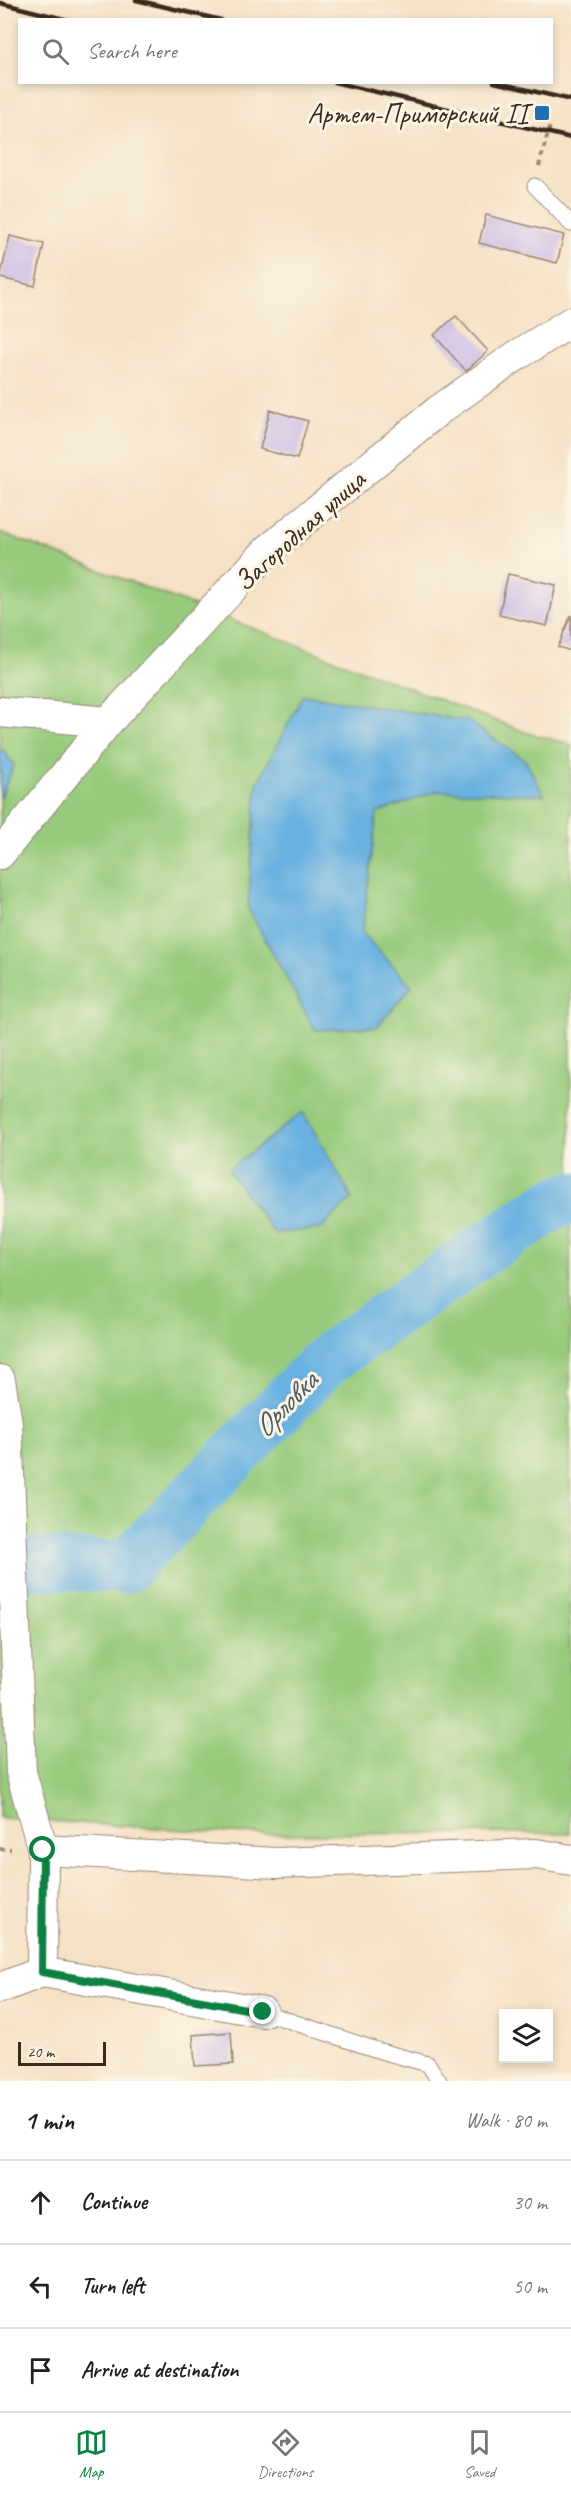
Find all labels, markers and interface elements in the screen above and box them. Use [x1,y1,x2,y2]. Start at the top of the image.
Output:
search box [18,18,553,84]
icon: search [39,35,72,68]
text: Search here [87,37,177,65]
place label: Артем-Приморский II [308,96,534,131]
marker: Артем-Приморский II [533,104,551,122]
street label: Загородная улица [226,461,374,599]
water label: Орловка [244,1361,328,1445]
route start [29,1836,55,1862]
route end [249,1998,275,2024]
map controls [499,2009,553,2063]
button: layers [499,2009,553,2063]
scale bar [18,2039,106,2066]
text: 20 m [27,2042,54,2062]
text: 1 min [24,2104,74,2137]
text: Walk · 80 m [466,2108,547,2133]
icon: ahead [24,2186,57,2219]
text: Continue [81,2188,147,2216]
text: 30 m [513,2190,547,2215]
icon: left [24,2270,57,2303]
text: Turn left [81,2272,145,2300]
text: 50 m [513,2274,547,2299]
icon: arrive [24,2354,57,2387]
text: Arrive at destination [81,2356,238,2384]
tab: Map [75,2426,108,2482]
tab: Directions [258,2426,313,2482]
tab: Saved [463,2426,496,2482]

